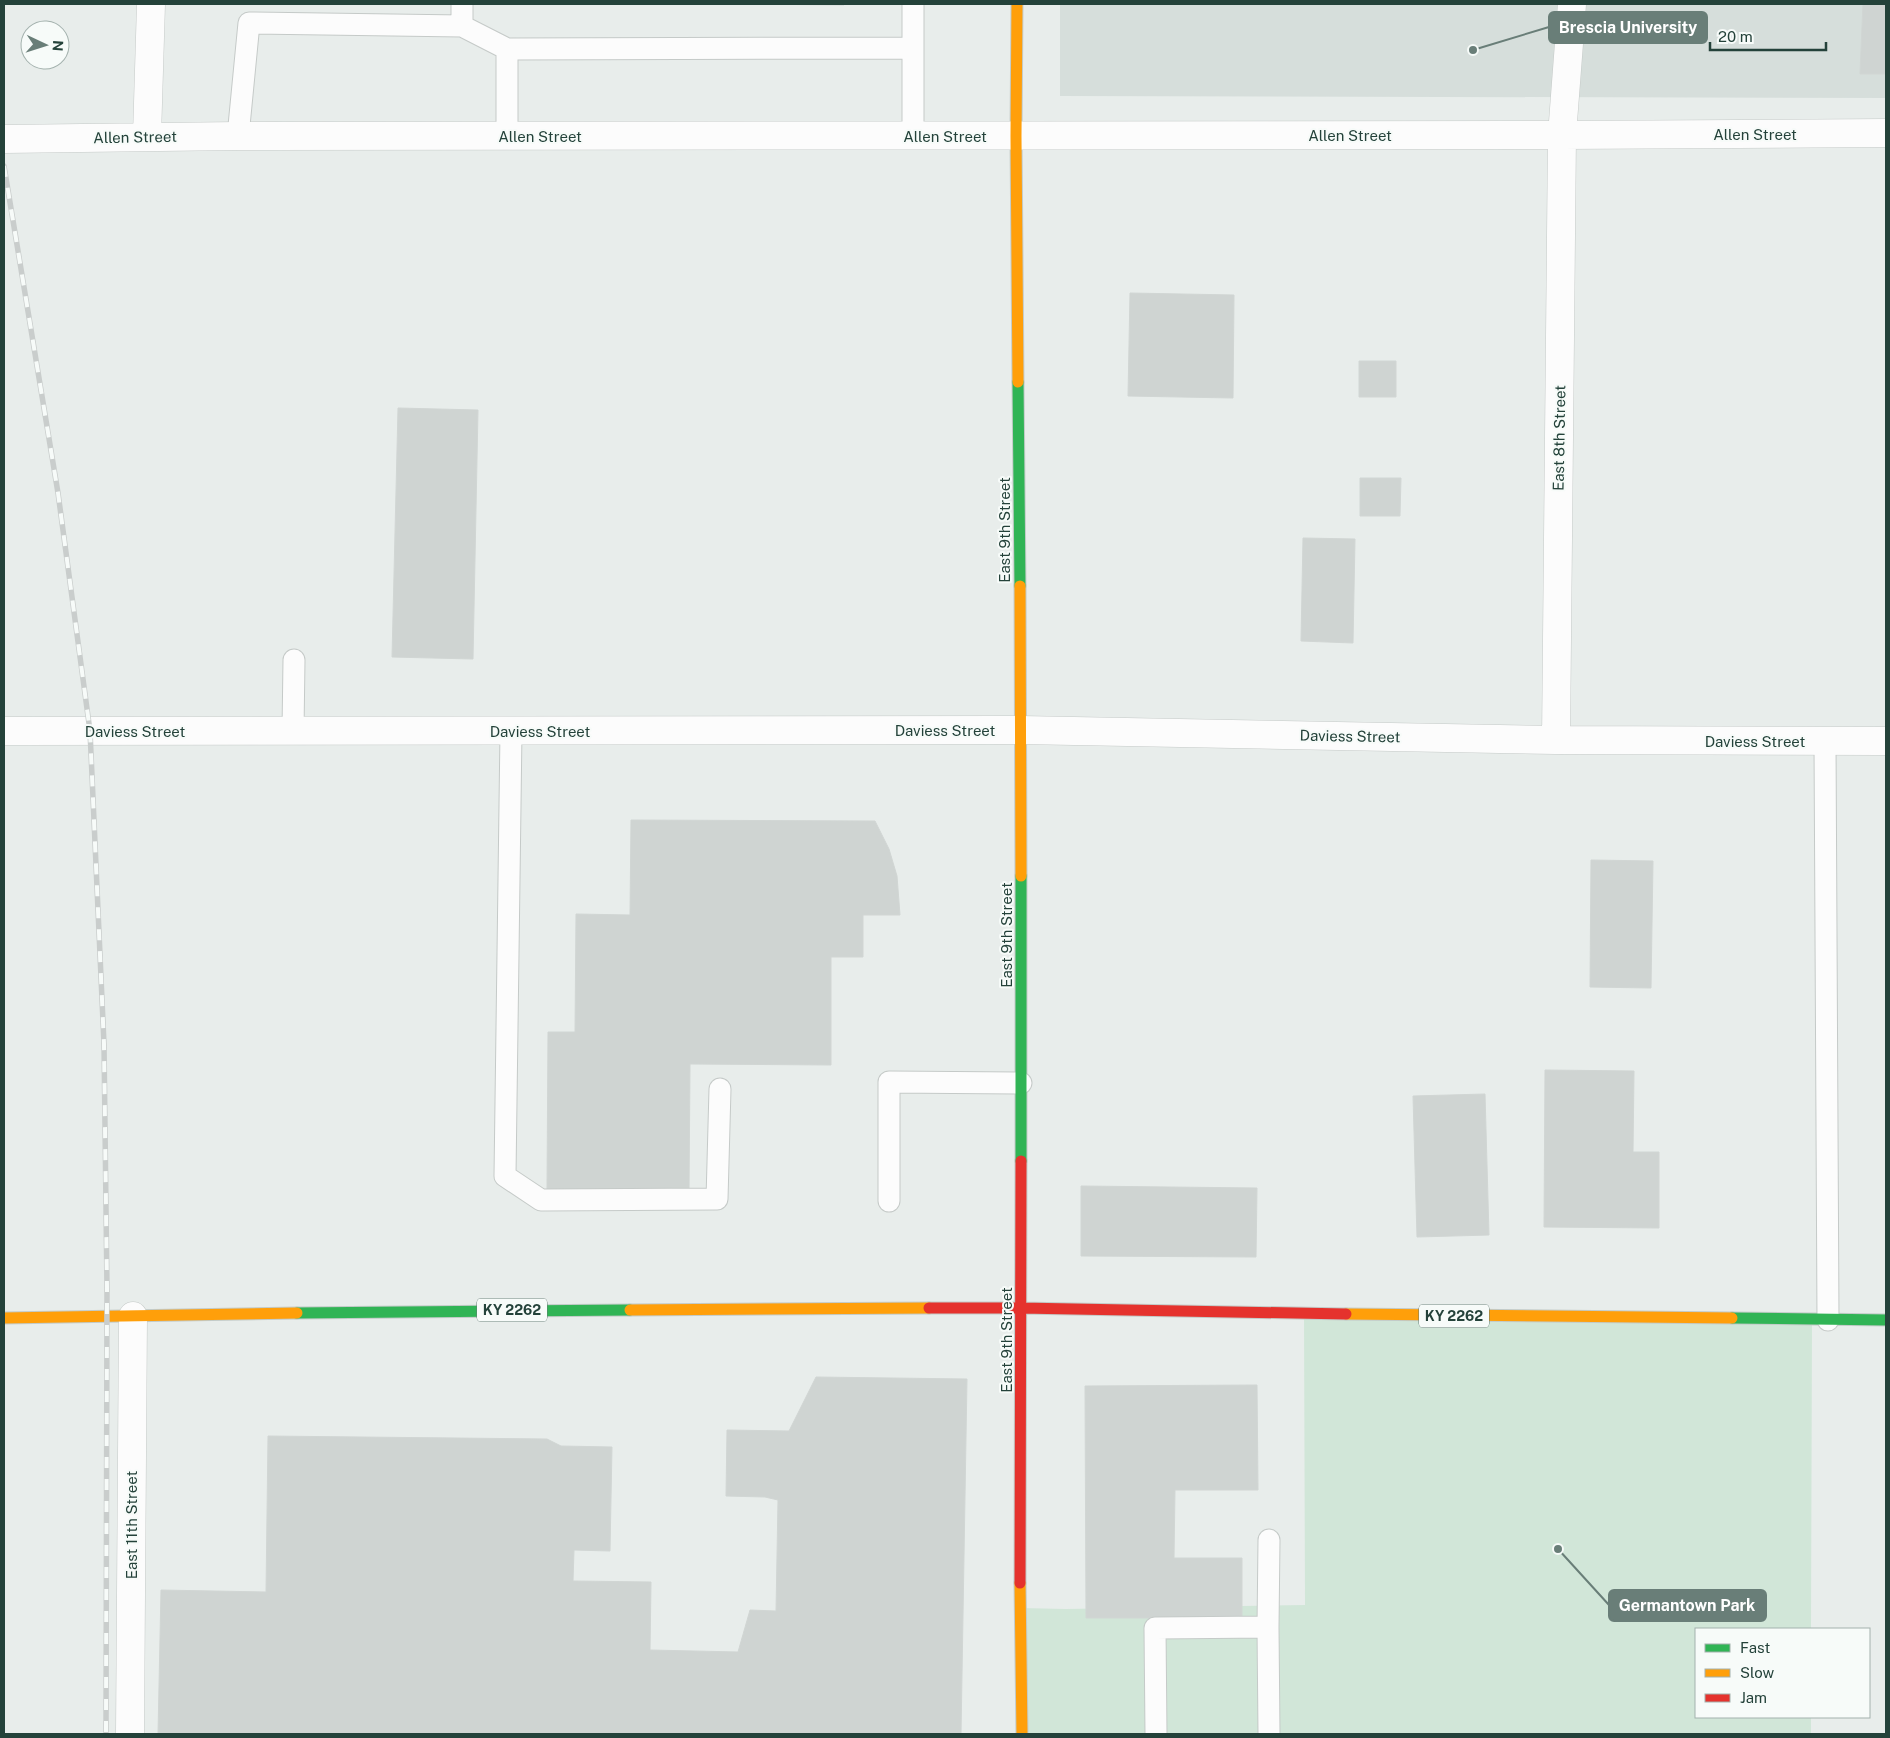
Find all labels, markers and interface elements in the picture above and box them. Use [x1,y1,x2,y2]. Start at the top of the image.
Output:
callout: Brescia University [1549,12,1707,43]
text: Brescia University [1559,18,1697,37]
north arrow [20,20,70,70]
scale bar [1710,20,1826,52]
text: 20 m [1718,28,1753,45]
text: N [50,40,66,52]
street label: Allen Street [1713,126,1797,143]
street label: Allen Street [1308,127,1392,144]
street label: Allen Street [93,128,177,146]
street label: Allen Street [498,128,582,145]
street label: Allen Street [903,128,987,145]
street label: East 8th Street [1550,385,1568,491]
street label: East 9th Street [996,477,1013,583]
street label: Daviess Street [895,722,996,739]
street label: Daviess Street [85,723,186,740]
street label: Daviess Street [490,723,591,740]
street label: Daviess Street [1299,727,1401,745]
street label: Daviess Street [1705,733,1806,750]
street label: East 9th Street [998,882,1015,988]
street label: East 9th Street [998,1287,1015,1393]
road number: KY 2262 [477,1298,547,1322]
road number: KY 2262 [1419,1304,1489,1328]
street label: East 11th Street [123,1471,140,1579]
callout: Germantown Park [1609,1590,1766,1621]
text: Germantown Park [1619,1596,1755,1615]
legend [1695,1628,1870,1718]
text: Fast [1740,1639,1770,1656]
text: Slow [1740,1664,1775,1681]
text: Jam [1740,1689,1767,1706]

